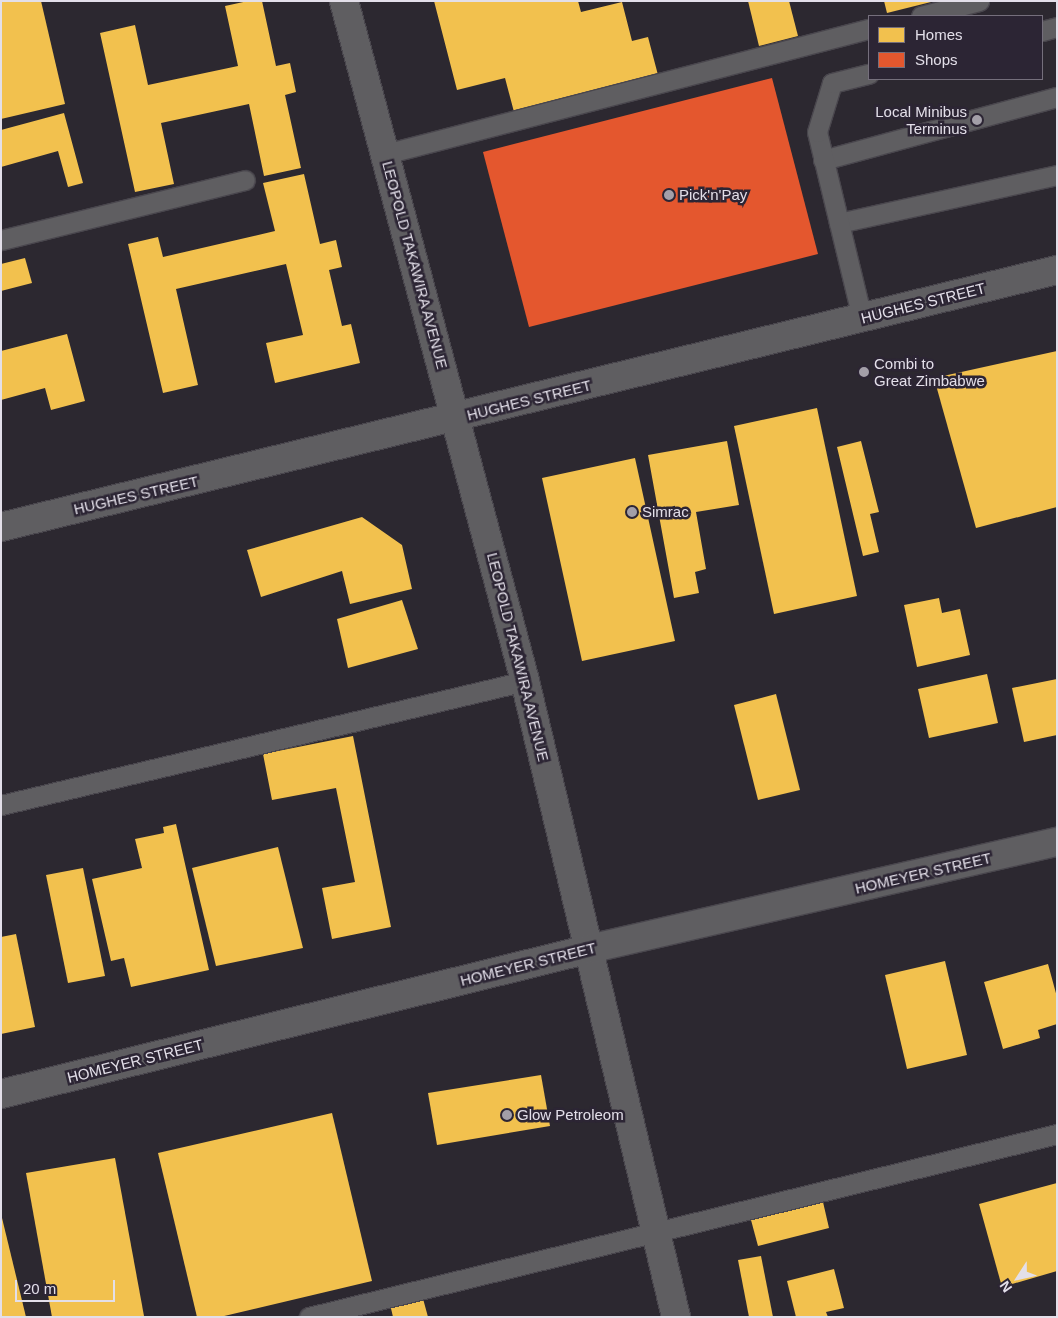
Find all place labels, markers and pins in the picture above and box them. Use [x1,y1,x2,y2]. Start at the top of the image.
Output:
place label: Local Minibus Terminus [875,102,967,137]
marker: Local Minibus Terminus [971,114,983,126]
place label: Pick'n'Pay [679,186,747,204]
marker: Pick'n'Pay [663,189,675,201]
place label: Combi to Great Zimbabwe [874,354,985,389]
marker: Combi to Great Zimbabwe [858,366,870,378]
place label: Simrac [642,503,689,521]
marker: Simrac [626,506,638,518]
place label: Glow Petroleom [517,1106,624,1124]
marker: Glow Petroleom [501,1109,513,1121]

